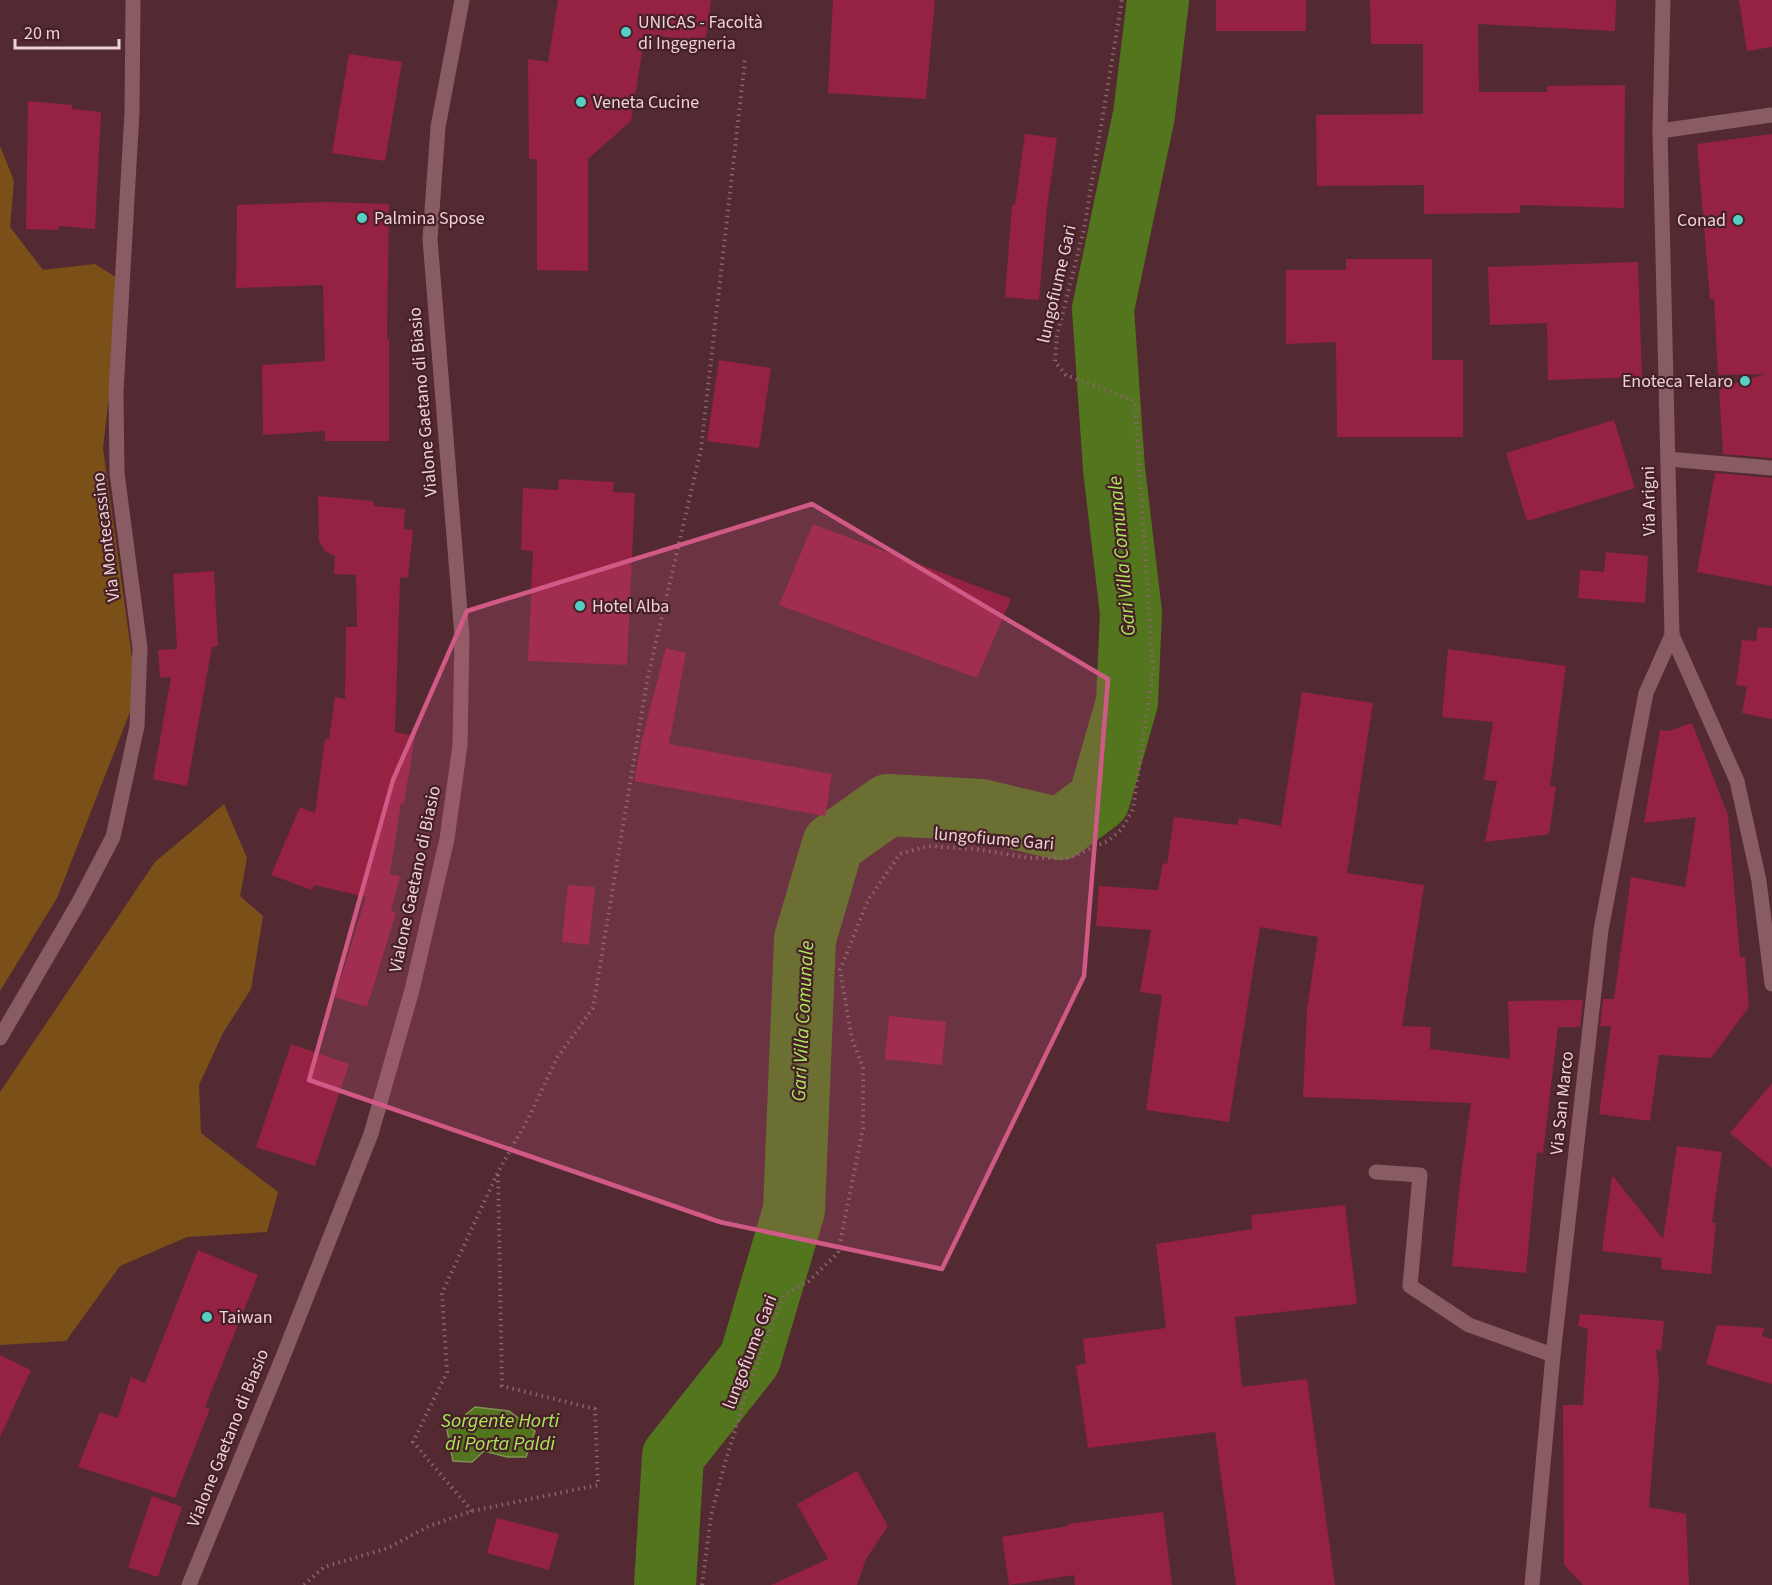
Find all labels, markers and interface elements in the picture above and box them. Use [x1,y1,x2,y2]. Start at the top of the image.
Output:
place label: UNICAS - Facoltà di Ingegneria [638,10,763,56]
scale bar [15,12,118,50]
text: 20 m [24,21,60,46]
marker: UNICAS - Facoltà di Ingegneria [619,25,633,39]
place label: Veneta Cucine [593,90,699,115]
marker: Veneta Cucine [574,95,588,109]
place label: Palmina Spose [374,206,485,231]
place label: Conad [1677,208,1726,233]
marker: Palmina Spose [355,211,369,225]
marker: Conad [1731,213,1745,227]
street label: lungofiume Gari [1031,222,1083,346]
street label: Vialone Gaetano di Biasio [402,306,444,498]
place label: Enoteca Telaro [1622,369,1733,394]
marker: Enoteca Telaro [1738,374,1752,388]
street label: Via Arigni [1636,466,1662,536]
street label: Via Montecassino [86,471,126,603]
water label: Gari Villa Comunale [1101,475,1143,637]
place label: Hotel Alba [592,594,669,619]
marker: Hotel Alba [573,599,587,613]
street label: Vialone Gaetano di Biasio [383,783,447,975]
street label: lungofiume Gari [933,821,1055,857]
water label: Gari Villa Comunale [785,940,821,1102]
street label: Via San Marco [1544,1050,1580,1156]
street label: lungofiume Gari [717,1291,783,1413]
place label: Taiwan [219,1305,273,1330]
marker: Taiwan [200,1310,214,1324]
street label: Vialone Gaetano di Biasio [181,1345,275,1531]
water label: Sorgente Horti di Porta Paldi [441,1407,559,1458]

